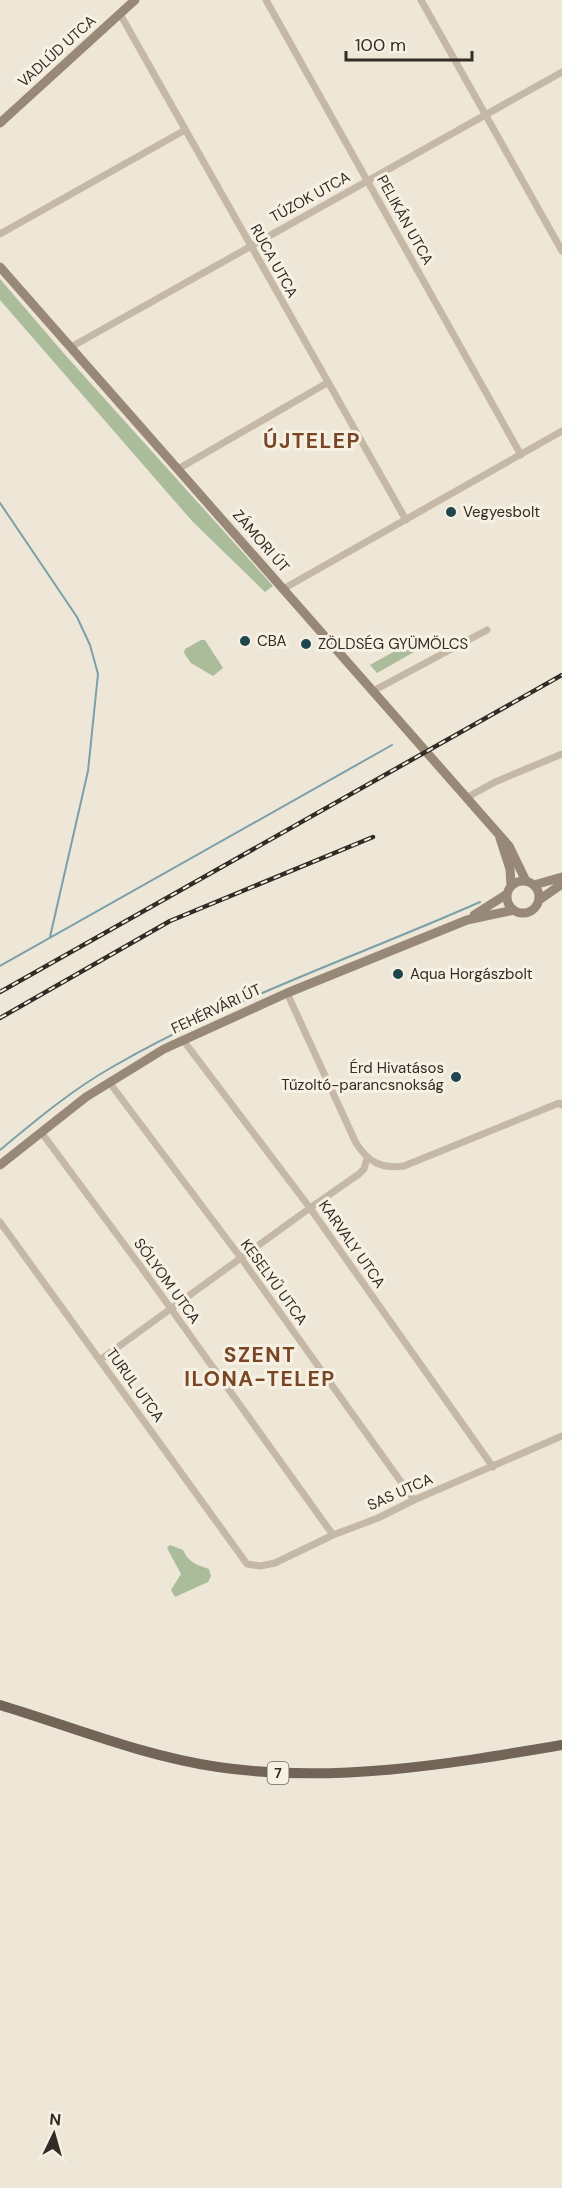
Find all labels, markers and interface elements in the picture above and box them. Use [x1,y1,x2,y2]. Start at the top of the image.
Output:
street label: VADLÚD UTCA [14,11,100,91]
scale bar [346,24,472,62]
text: 100 m [355,33,406,57]
street label: TÚZOK UTCA [266,167,354,227]
street label: PELIKÁN UTCA [372,171,438,269]
street label: RUCA UTCA [246,221,302,301]
district label: ÚJTELEP [263,427,361,455]
place label: Vegyesbolt [463,502,540,522]
street label: ZÁMORI ÚT [228,505,294,577]
marker: Vegyesbolt [444,505,458,519]
place label: CBA [257,631,287,651]
marker: CBA [238,634,252,648]
place label: ZÖLDSÉG GYÜMÖLCS [318,634,468,654]
marker: ZÖLDSÉG GYÜMÖLCS [299,637,313,651]
place label: Aqua Horgászbolt [410,964,533,984]
marker: Aqua Horgászbolt [391,967,405,981]
street label: FEHÉRVÁRI ÚT [168,979,264,1039]
place label: Érd Hivatásos Tűzoltó-parancsnokság [281,1058,444,1095]
marker: Érd Hivatásos Tűzoltó-parancsnokság [449,1070,463,1084]
street label: KARVALY UTCA [314,1196,390,1292]
street label: SÓLYOM UTCA [129,1234,205,1328]
street label: KESELYŰ UTCA [236,1235,312,1329]
district label: SZENT ILONA-TELEP [184,1341,336,1393]
street label: TURUL UTCA [101,1344,169,1426]
street label: SAS UTCA [364,1469,436,1515]
road number: 7 [268,1762,288,1784]
north arrow [24,2104,84,2164]
text: N [49,2109,62,2131]

